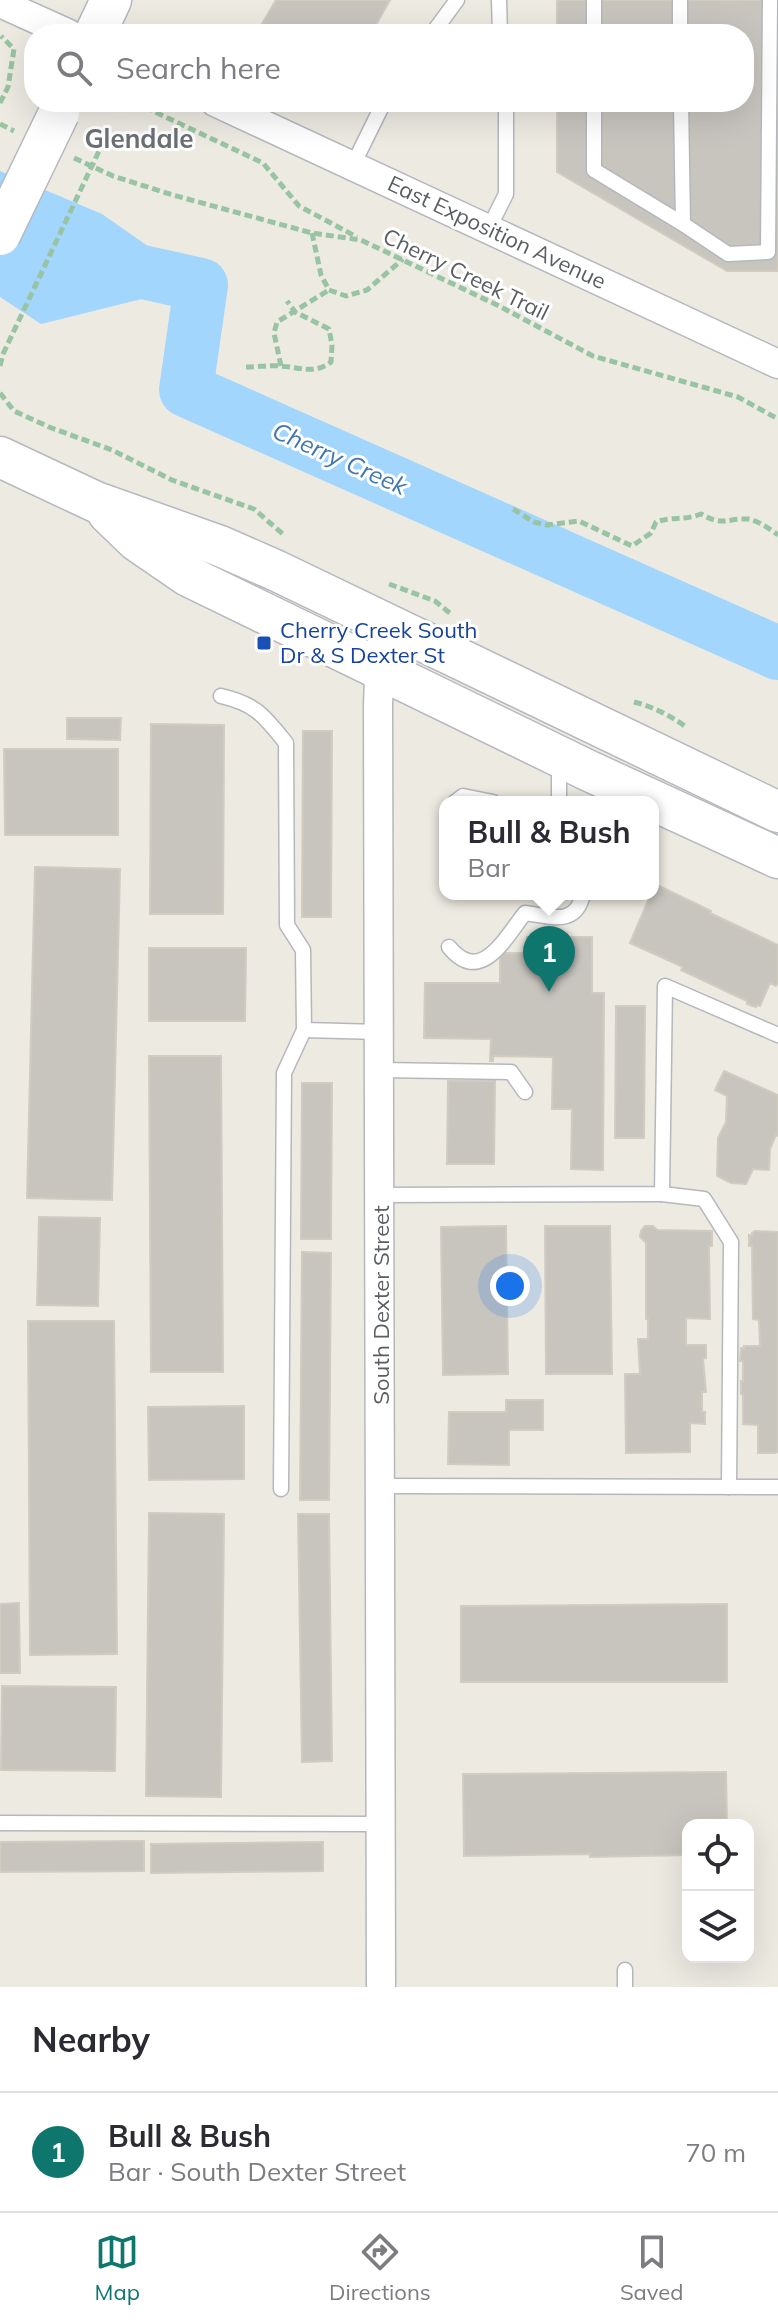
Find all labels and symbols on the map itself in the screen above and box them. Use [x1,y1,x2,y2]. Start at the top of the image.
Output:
district label: Glendale [84,122,194,155]
street label: East Exposition Avenue [383,169,611,295]
street label: Cherry Creek Trail [379,222,553,326]
water label: Cherry Creek [268,415,413,501]
place label: Cherry Creek South Dr & S Dexter St [280,616,477,669]
marker: Cherry Creek South Dr & S Dexter St [255,634,273,652]
pin: 1 [523,926,575,992]
street label: South Dexter Street [367,1205,395,1405]
your location [490,1266,530,1306]

